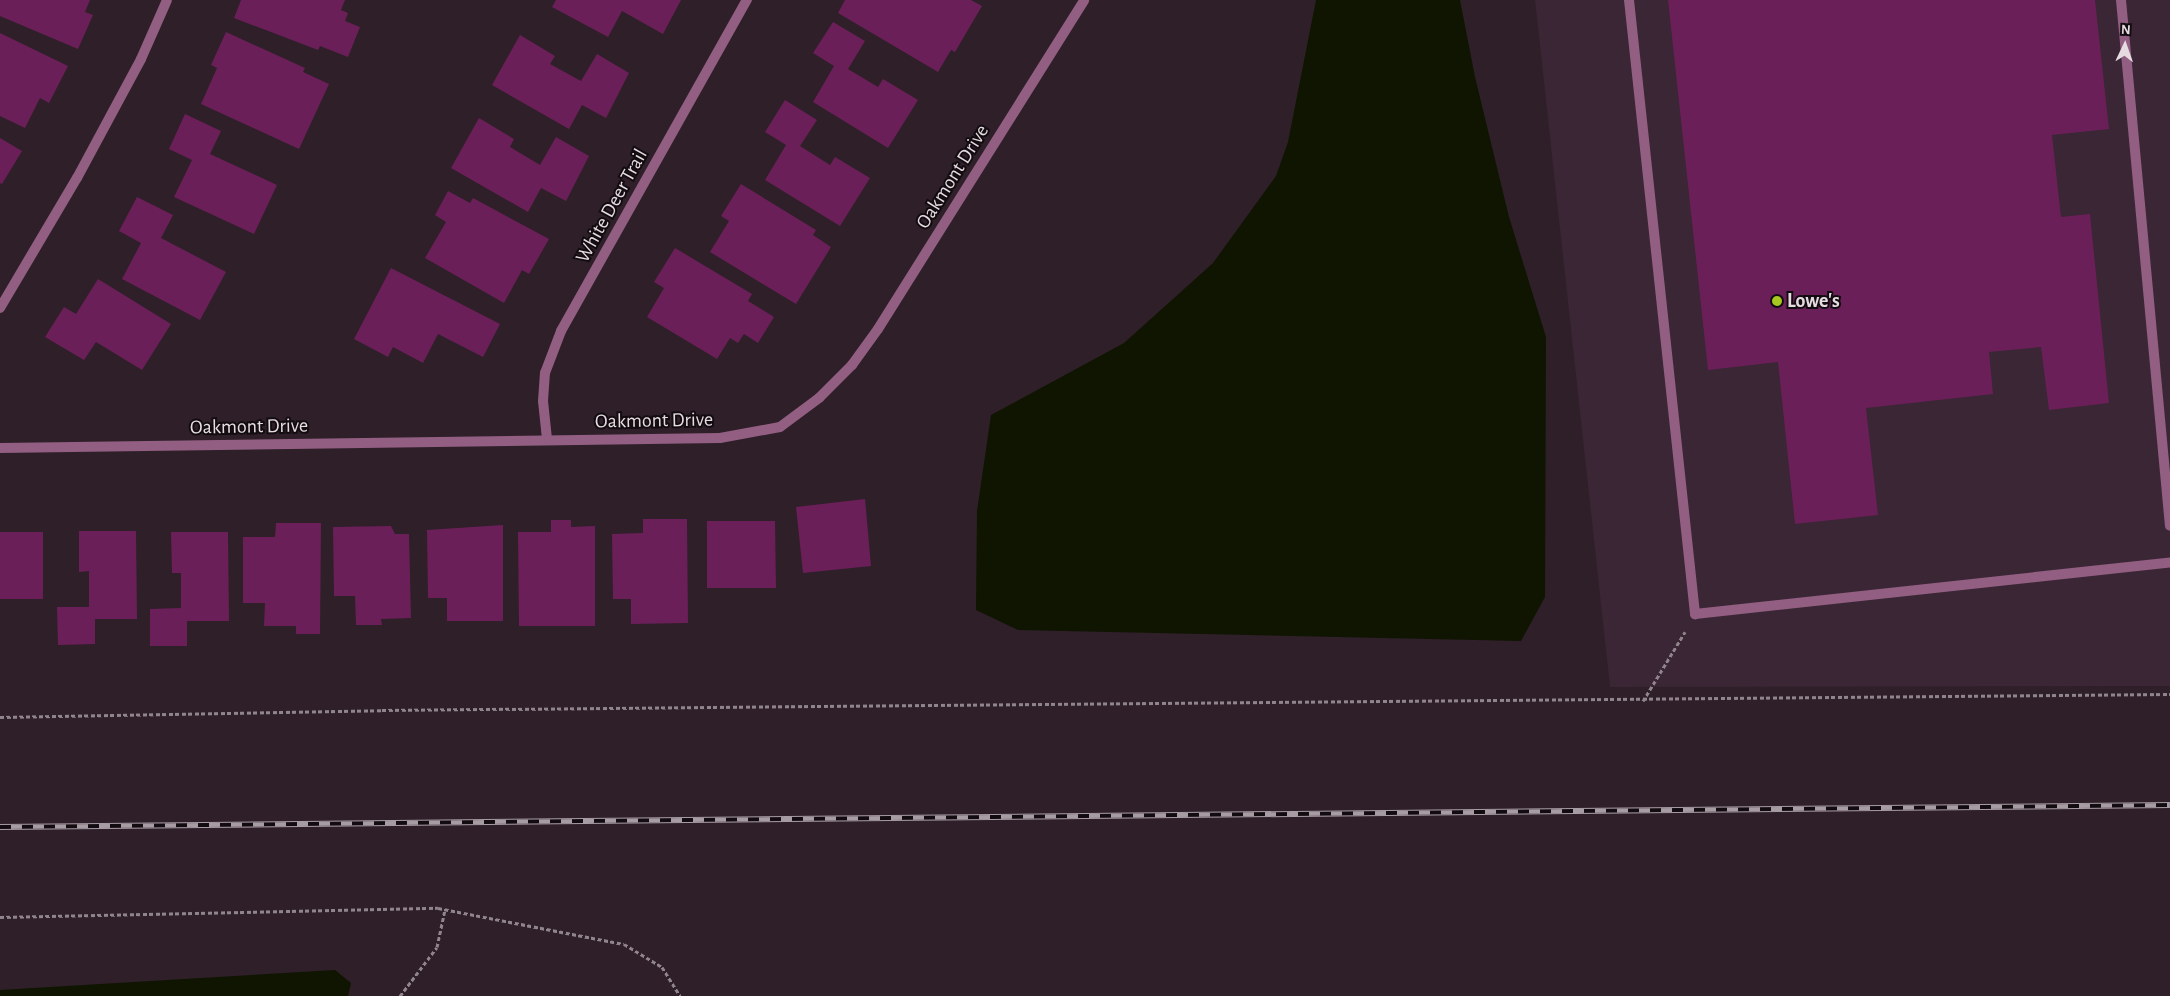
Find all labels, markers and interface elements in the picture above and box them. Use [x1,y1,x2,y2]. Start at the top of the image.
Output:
north arrow [2100,20,2150,70]
text: N [2121,23,2131,37]
street label: Oakmont Drive [911,120,995,234]
street label: White Deer Trail [571,145,653,267]
place label: Lowe's [1787,289,1840,313]
marker: Lowe's [1771,295,1783,307]
street label: Oakmont Drive [595,408,713,434]
street label: Oakmont Drive [190,414,308,440]

